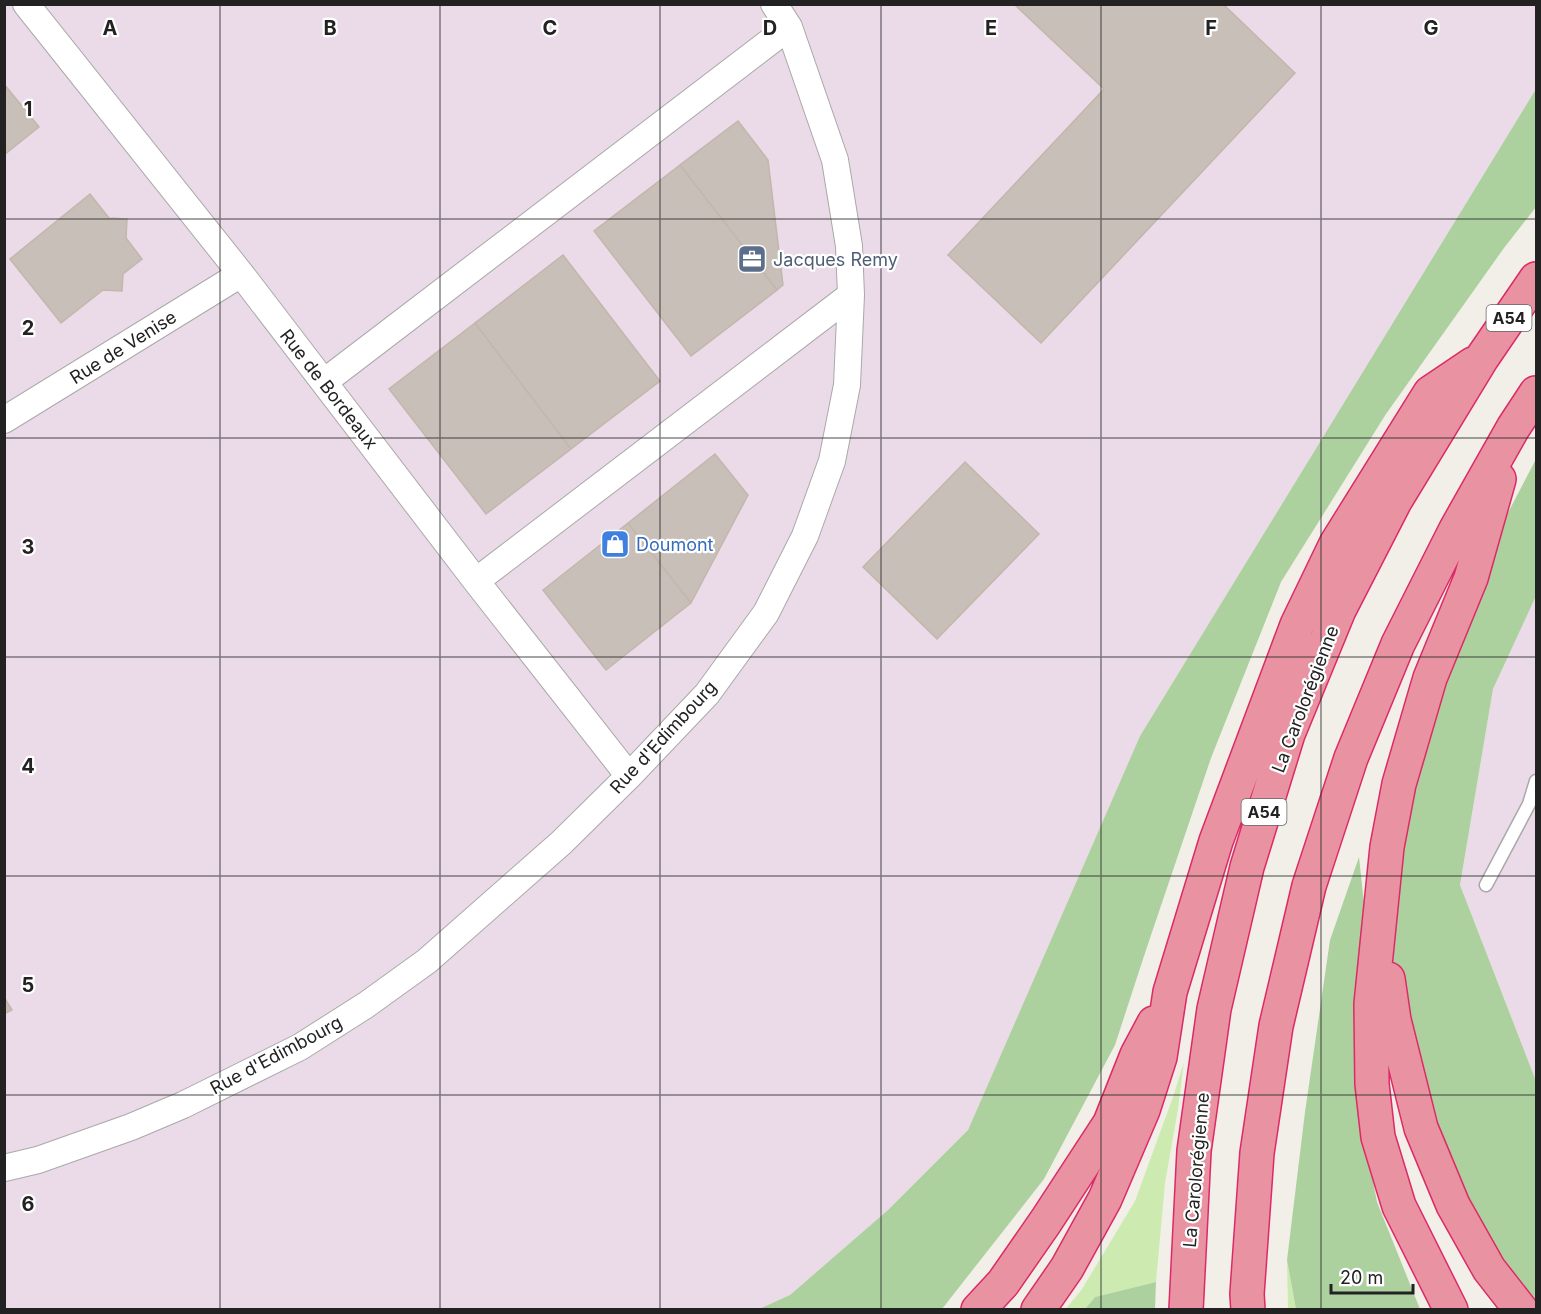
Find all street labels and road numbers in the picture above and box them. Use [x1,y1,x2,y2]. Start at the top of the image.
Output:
road number: A54 [1486,305,1532,331]
street label: Rue de Venise [66,306,180,388]
street label: Rue de Bordeaux [276,325,382,453]
street label: La Carolorégienne [1267,623,1343,775]
street label: Rue d'Edimbourg [605,676,721,798]
road number: A54 [1242,799,1286,825]
street label: Rue d'Edimbourg [207,1011,345,1099]
street label: La Carolorégienne [1179,1092,1213,1248]

